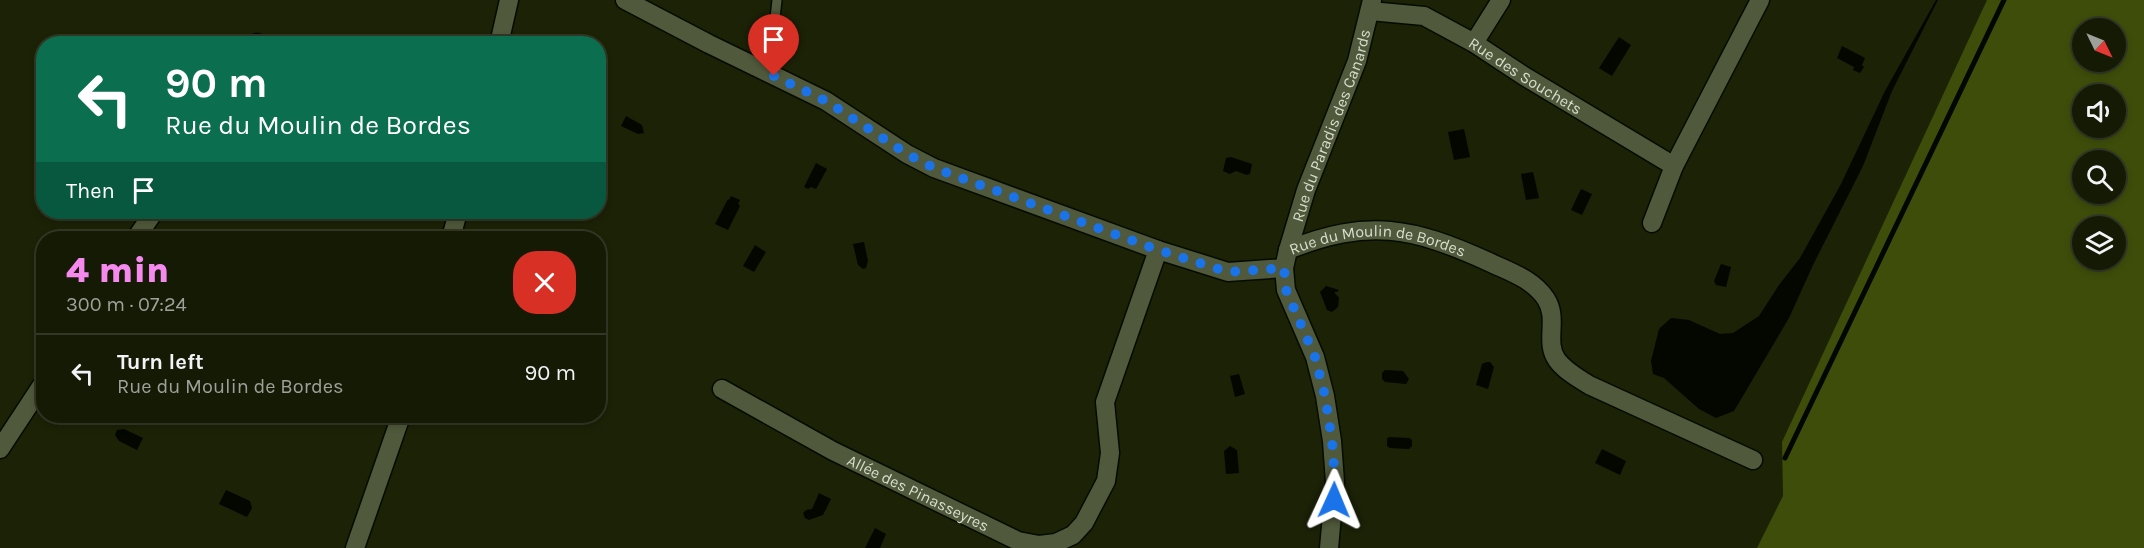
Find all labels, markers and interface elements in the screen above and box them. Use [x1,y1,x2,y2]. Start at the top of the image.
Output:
pin [748,14,799,76]
north arrow [2072,18,2126,72]
map controls [2072,18,2126,270]
icon: arrive [757,23,790,56]
street label: Rue du Paradis des Canards [1288,27,1375,224]
street label: Rue des Souchets [1465,33,1585,119]
text: 90 m [165,58,268,108]
icon: left [66,60,144,138]
button: sound [2072,84,2126,138]
text: Rue du Moulin de Bordes [165,109,471,141]
button: search [2072,150,2126,204]
icon: arrive [127,174,160,207]
text: Then [66,178,115,204]
button: layers [2072,216,2126,270]
text: Rue du Moulin de Bordes [1286,221,1469,261]
street label: Rue du Moulin de Bordes [1288,244,1470,266]
text: 4 min [66,249,169,291]
button: close [513,251,576,314]
text: 300 m · 07:24 [66,293,187,316]
text: Turn left [117,349,204,375]
icon: left [66,357,99,390]
text: 90 m [524,360,576,386]
text: Rue du Moulin de Bordes [117,375,344,398]
street label: Allée des Pinasseyres [844,450,992,535]
position arrow [1302,468,1366,532]

